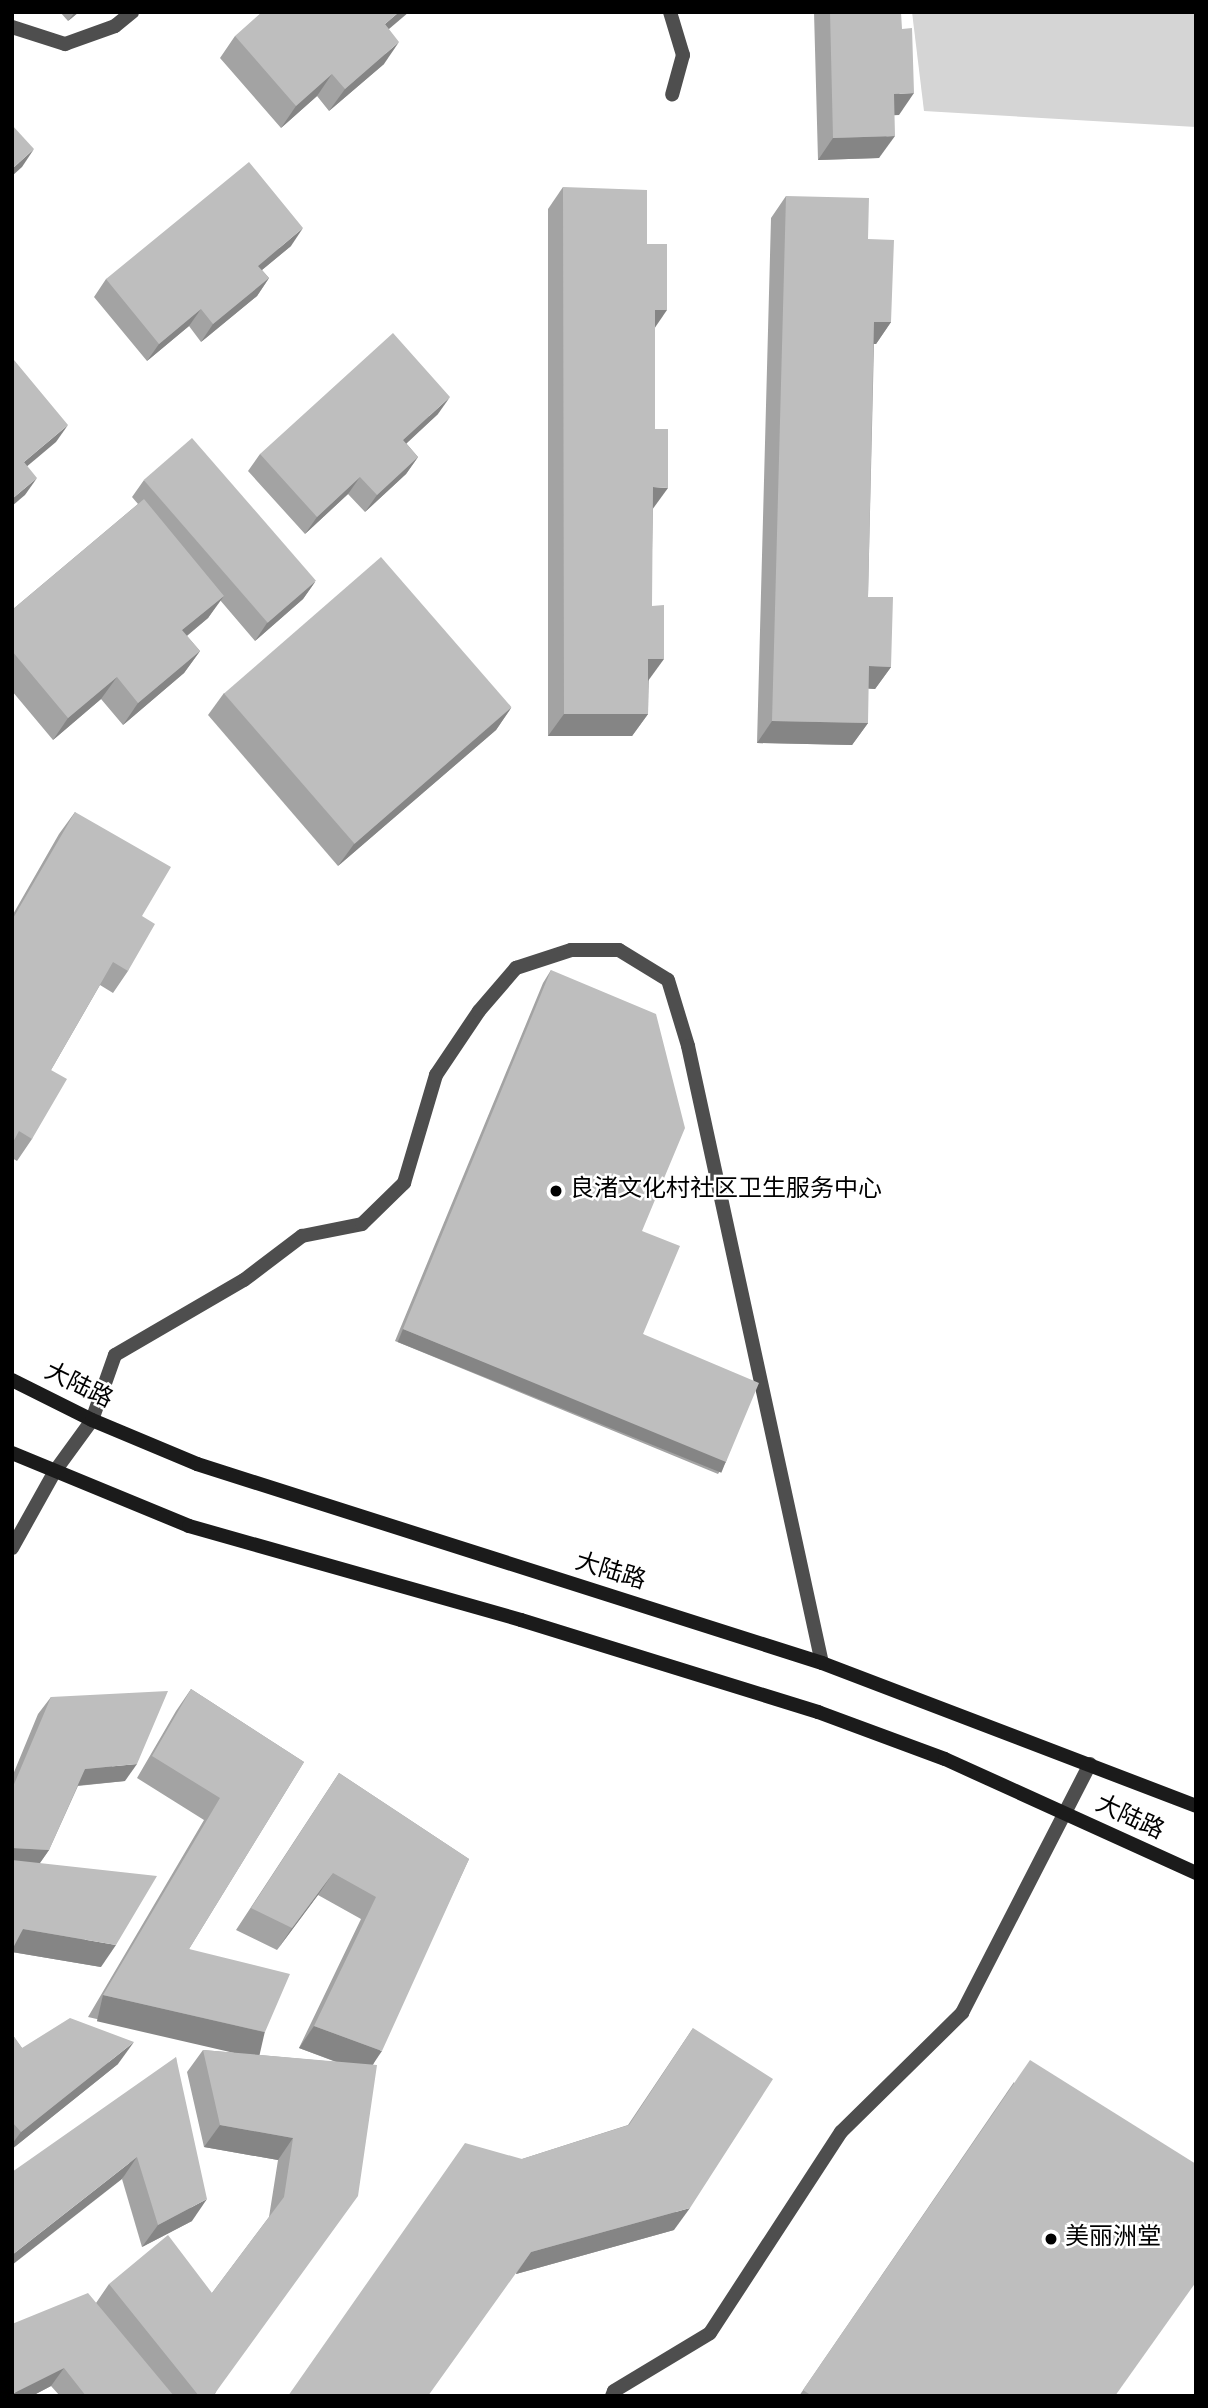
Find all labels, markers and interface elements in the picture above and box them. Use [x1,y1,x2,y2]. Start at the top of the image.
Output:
place label: 良渚文化村社区卫生服务中心 [570,1177,882,1205]
marker: 良渚文化村社区卫生服务中心 [548,1183,564,1199]
street label: 大陆路 [39,1358,117,1416]
street label: 大陆路 [571,1549,649,1597]
street label: 大陆路 [1090,1791,1168,1847]
place label: 美丽洲堂 [1065,2225,1161,2253]
marker: 美丽洲堂 [1043,2231,1059,2247]

